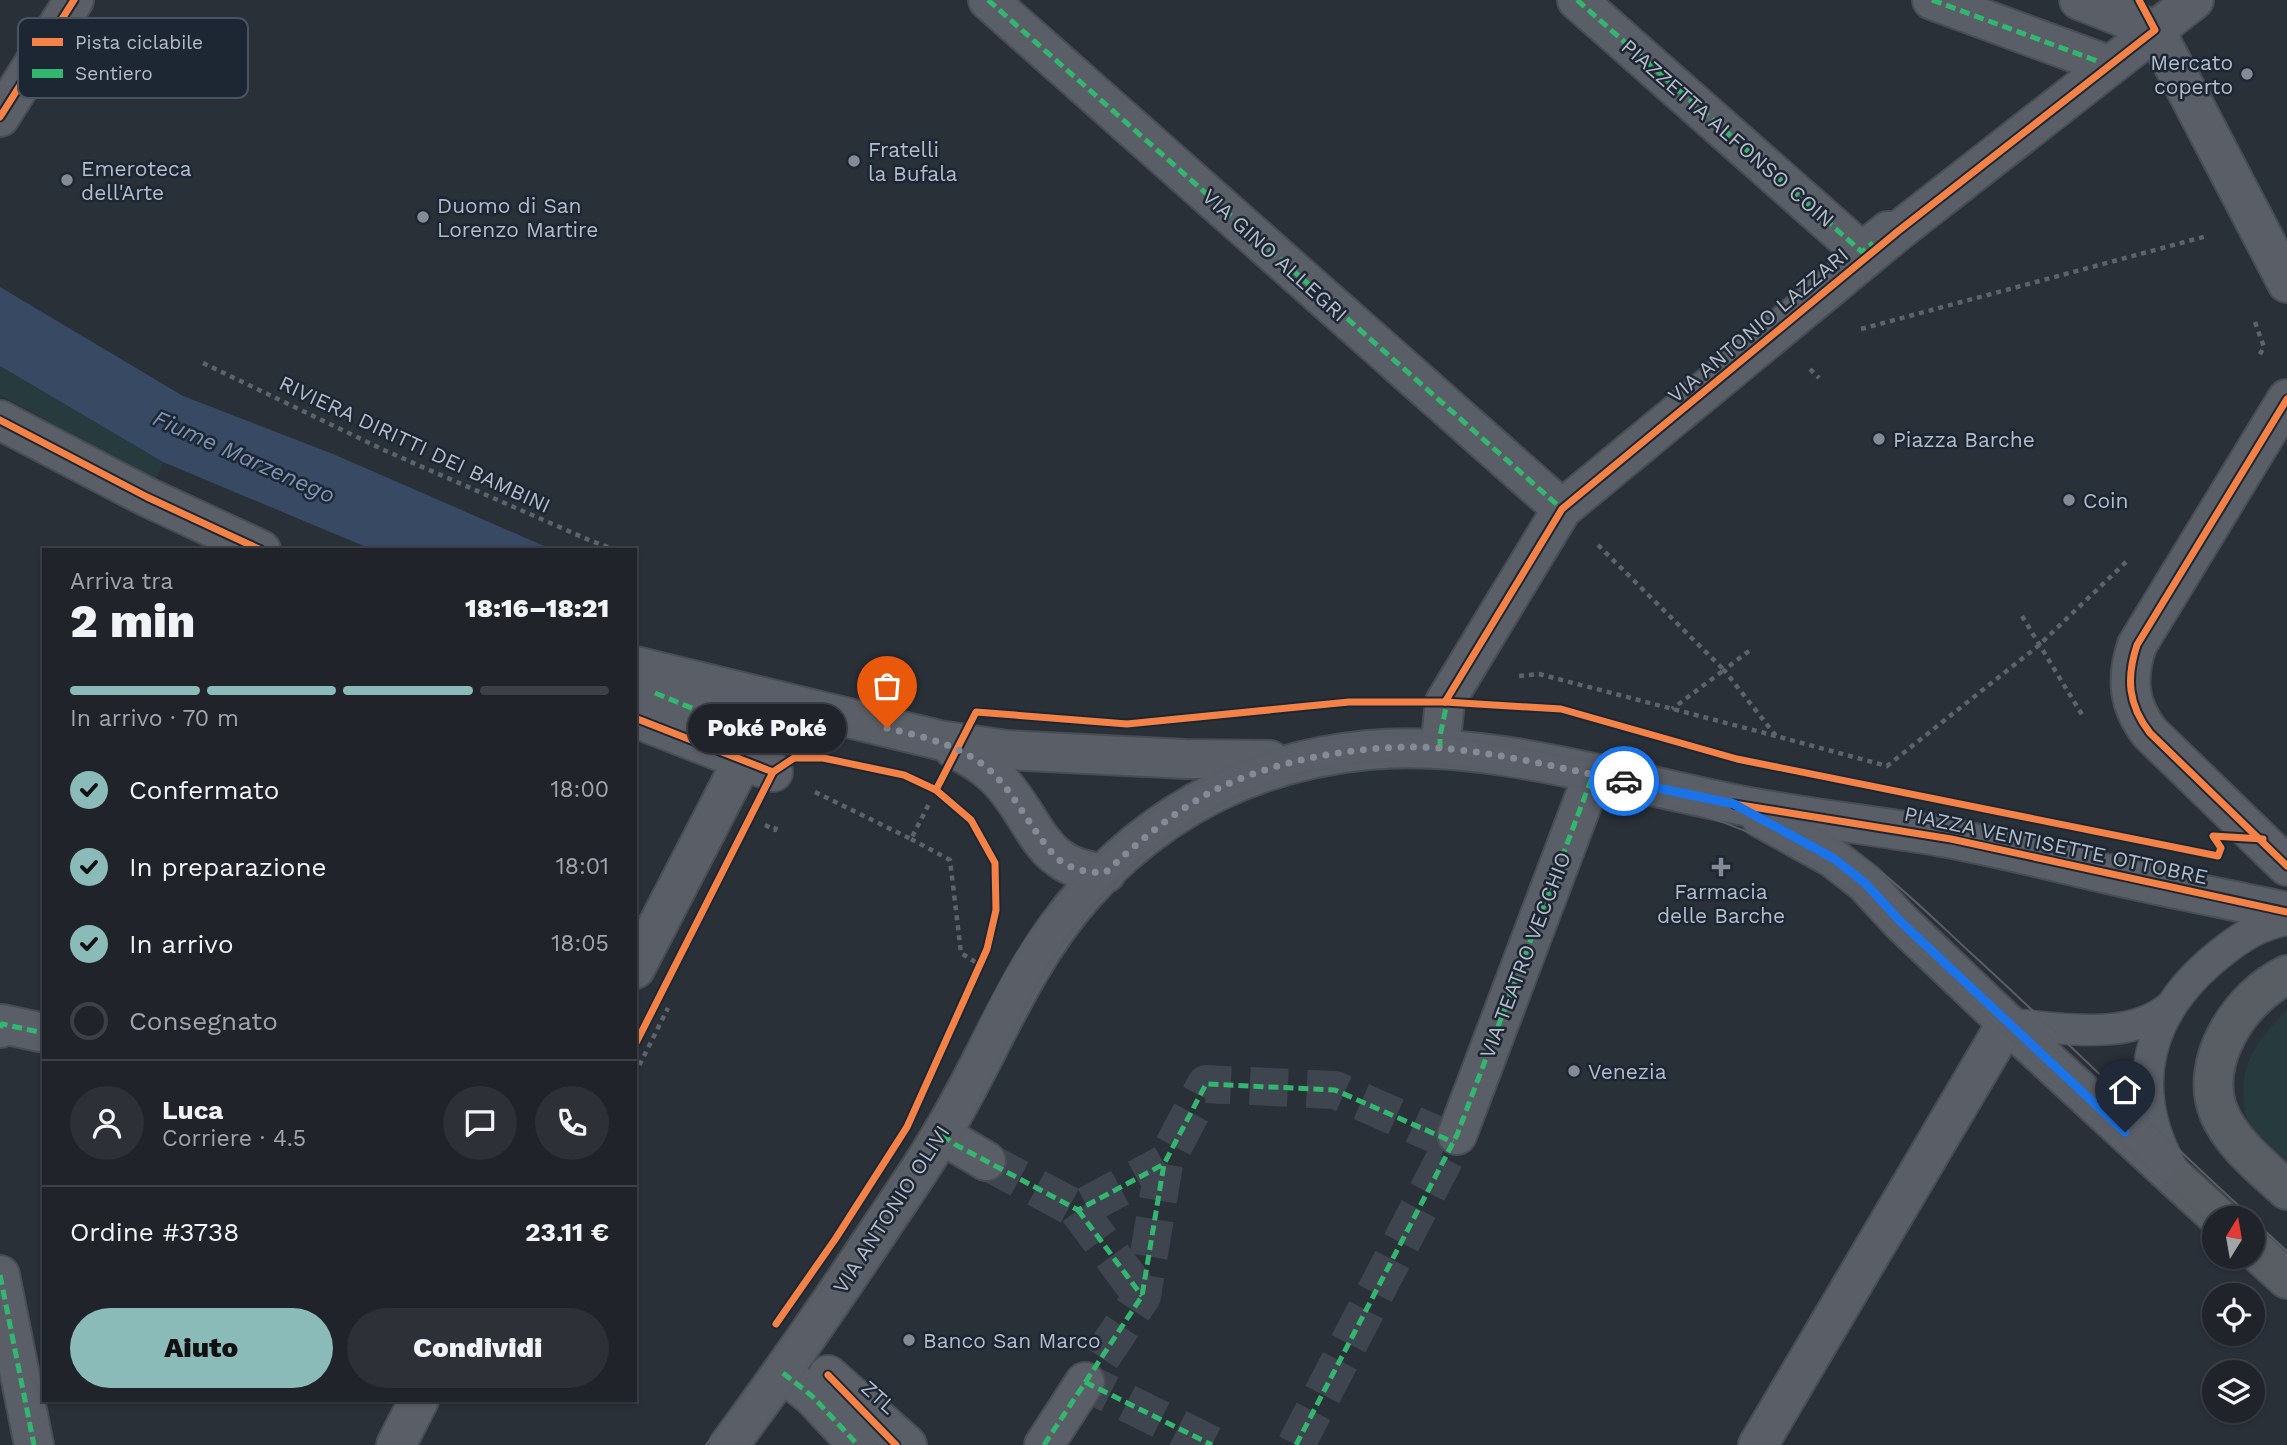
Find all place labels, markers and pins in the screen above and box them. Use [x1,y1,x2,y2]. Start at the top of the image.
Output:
place label: Mercato coperto [2150,50,2233,99]
marker: Mercato coperto [2239,66,2255,82]
place label: Fratelli la Bufala [868,137,958,186]
marker: Fratelli la Bufala [846,153,862,169]
place label: Emeroteca dell'Arte [81,156,192,205]
marker: Emeroteca dell'Arte [59,172,75,188]
place label: Duomo di San Lorenzo Martire [437,193,598,242]
marker: Duomo di San Lorenzo Martire [415,209,431,225]
place label: Piazza Barche [1893,427,2035,452]
marker: Piazza Barche [1871,431,1887,447]
place label: Coin [2083,488,2129,513]
marker: Coin [2061,492,2077,508]
pin [857,656,917,728]
callout: Poké Poké [688,704,845,752]
marker: Farmacia delle Barche [1713,859,1729,875]
place label: Farmacia delle Barche [1657,879,1785,928]
place label: Venezia [1588,1059,1667,1084]
pin [2095,1060,2155,1132]
marker: Venezia [1566,1063,1582,1079]
place label: Banco San Marco [923,1328,1101,1353]
marker: Banco San Marco [901,1332,917,1348]

